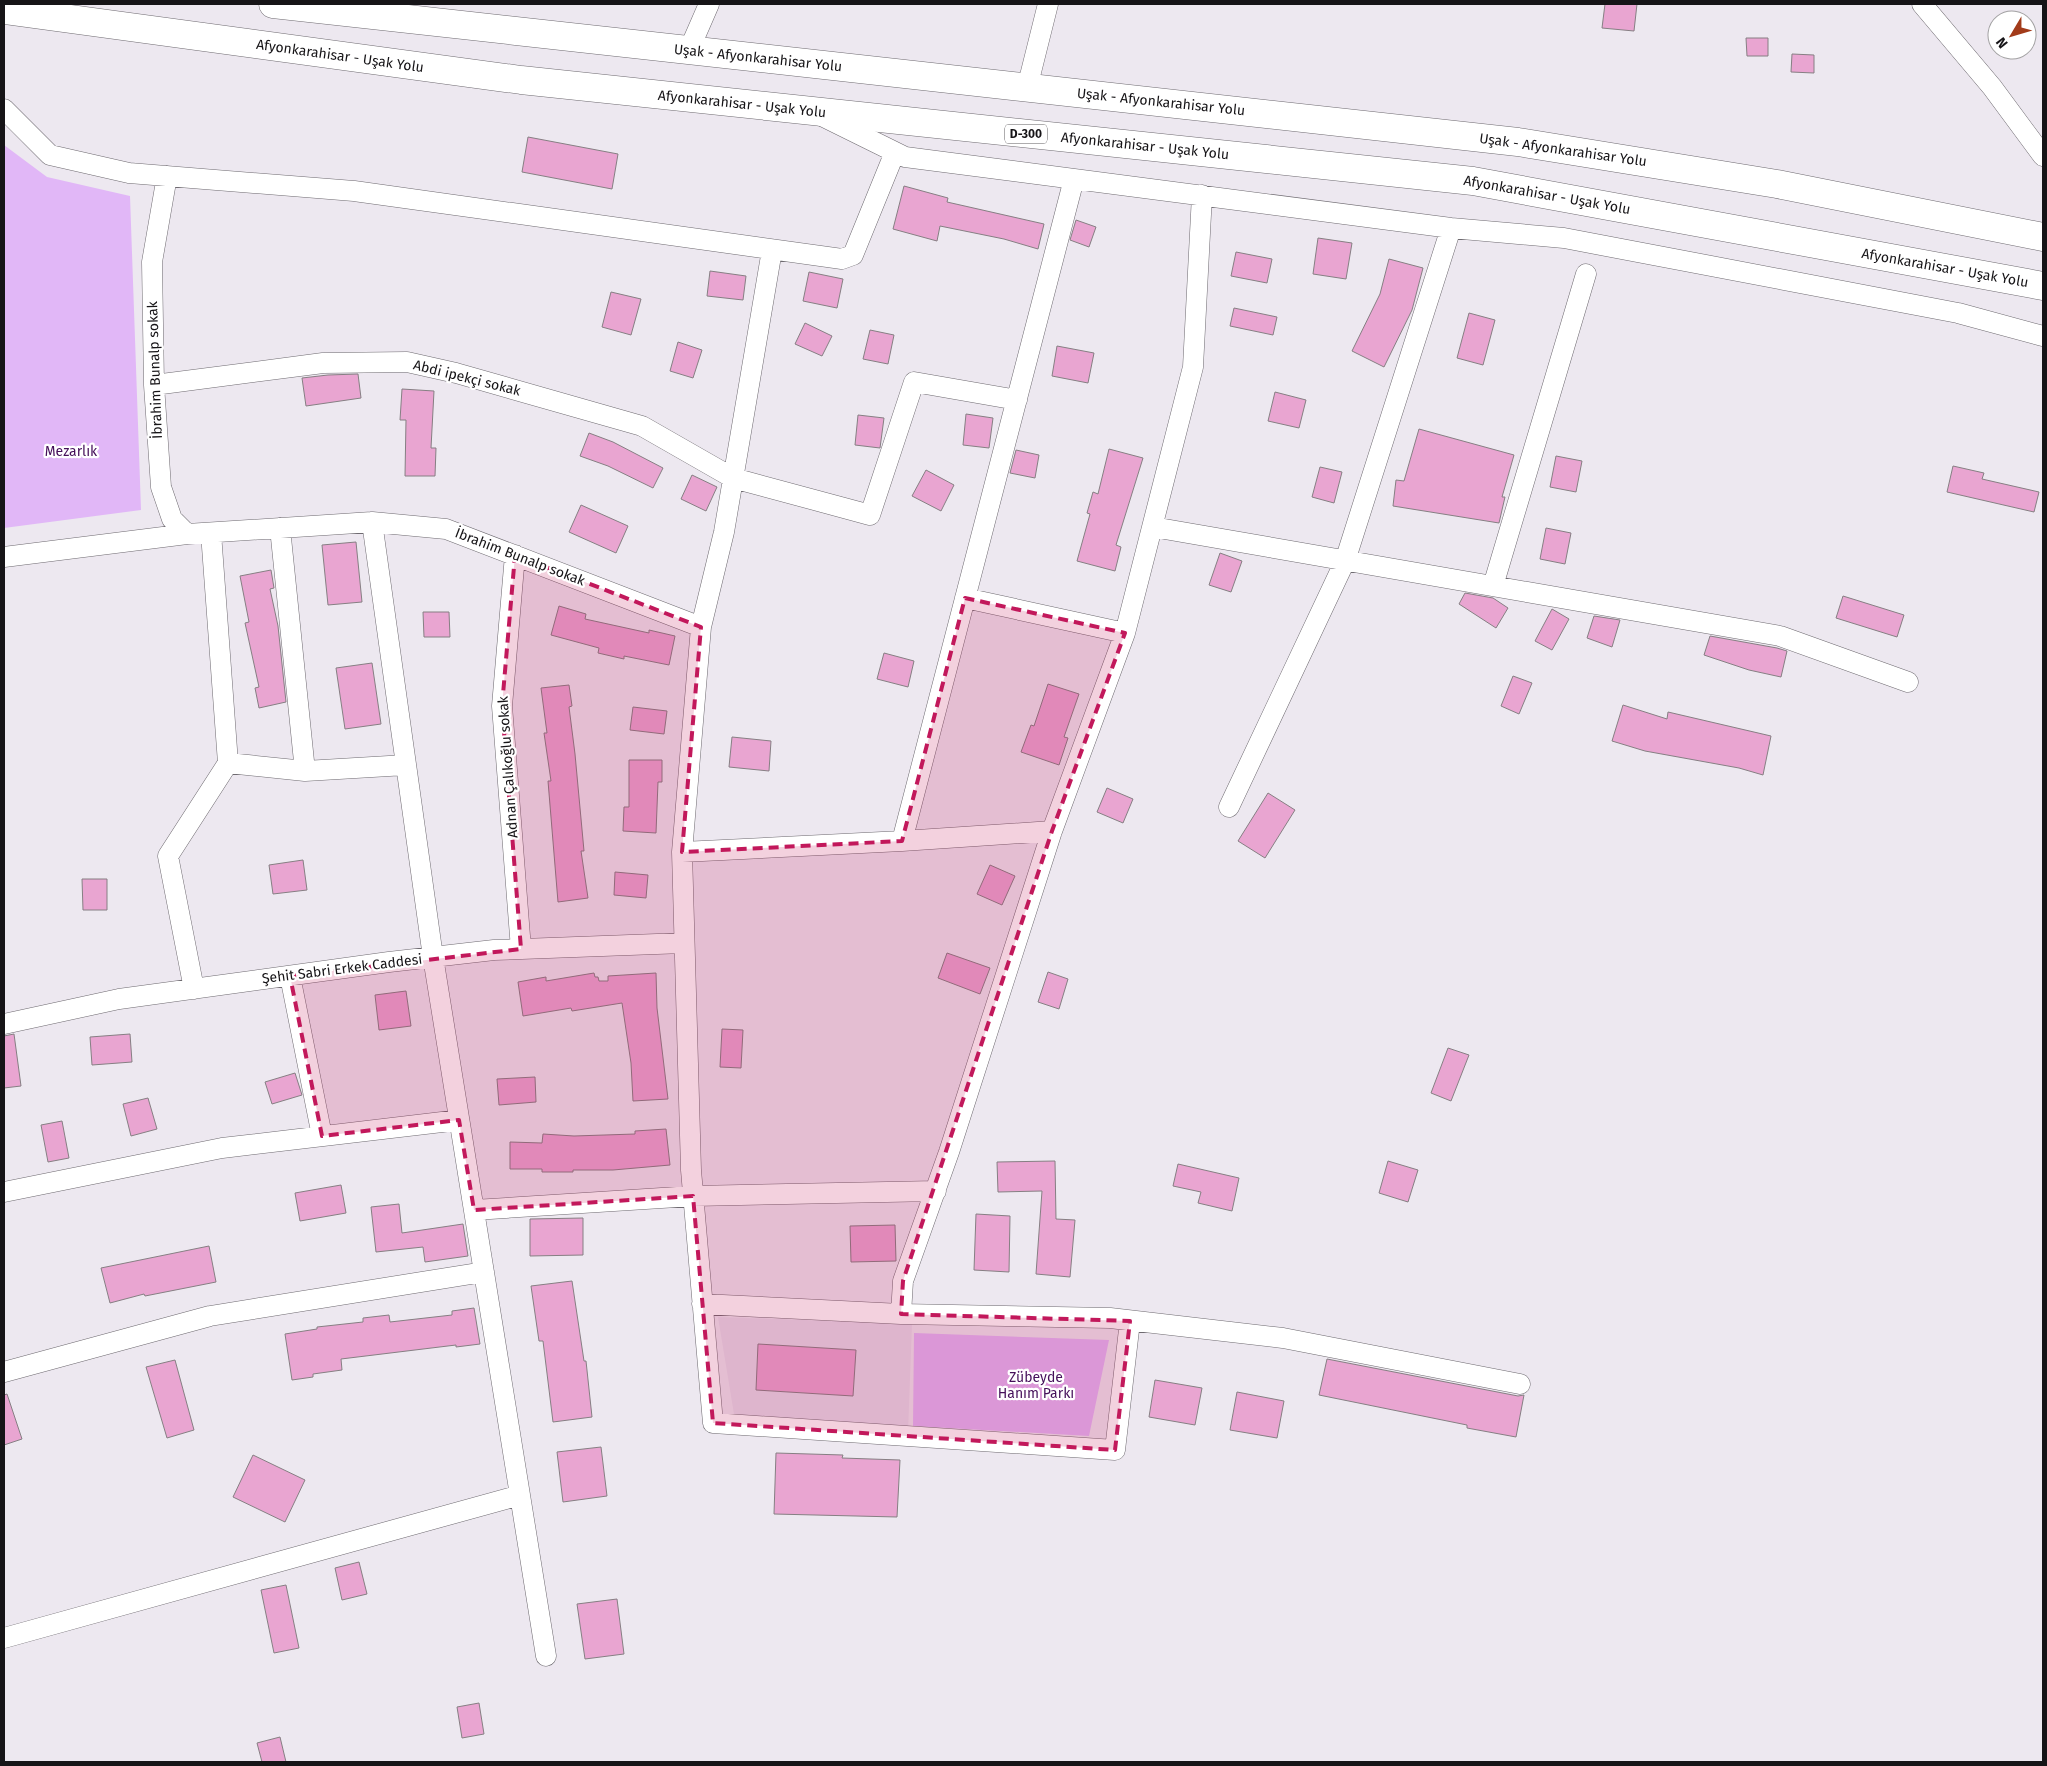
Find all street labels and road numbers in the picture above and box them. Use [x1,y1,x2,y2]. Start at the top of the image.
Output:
street label: Afyonkarahisar - Uşak Yolu [255,36,425,76]
street label: Uşak - Afyonkarahisar Yolu [673,41,843,75]
street label: Uşak - Afyonkarahisar Yolu [1076,85,1246,119]
street label: Afyonkarahisar - Uşak Yolu [657,87,827,121]
road number: D-300 [1005,125,1047,144]
street label: Afyonkarahisar - Uşak Yolu [1060,129,1230,163]
street label: Uşak - Afyonkarahisar Yolu [1478,130,1648,170]
street label: Afyonkarahisar - Uşak Yolu [1462,172,1632,218]
street label: Afyonkarahisar - Uşak Yolu [1860,245,2030,291]
street label: İbrahim Bunalp sokak [143,300,166,439]
street label: Abdi ipekçi sokak [412,356,523,400]
street label: İbrahim Bunalp sokak [453,523,588,590]
street label: Adnan Çalıkoğlu sokak [495,695,521,839]
street label: Şehit Sabri Erkek Caddesi [261,951,423,987]

